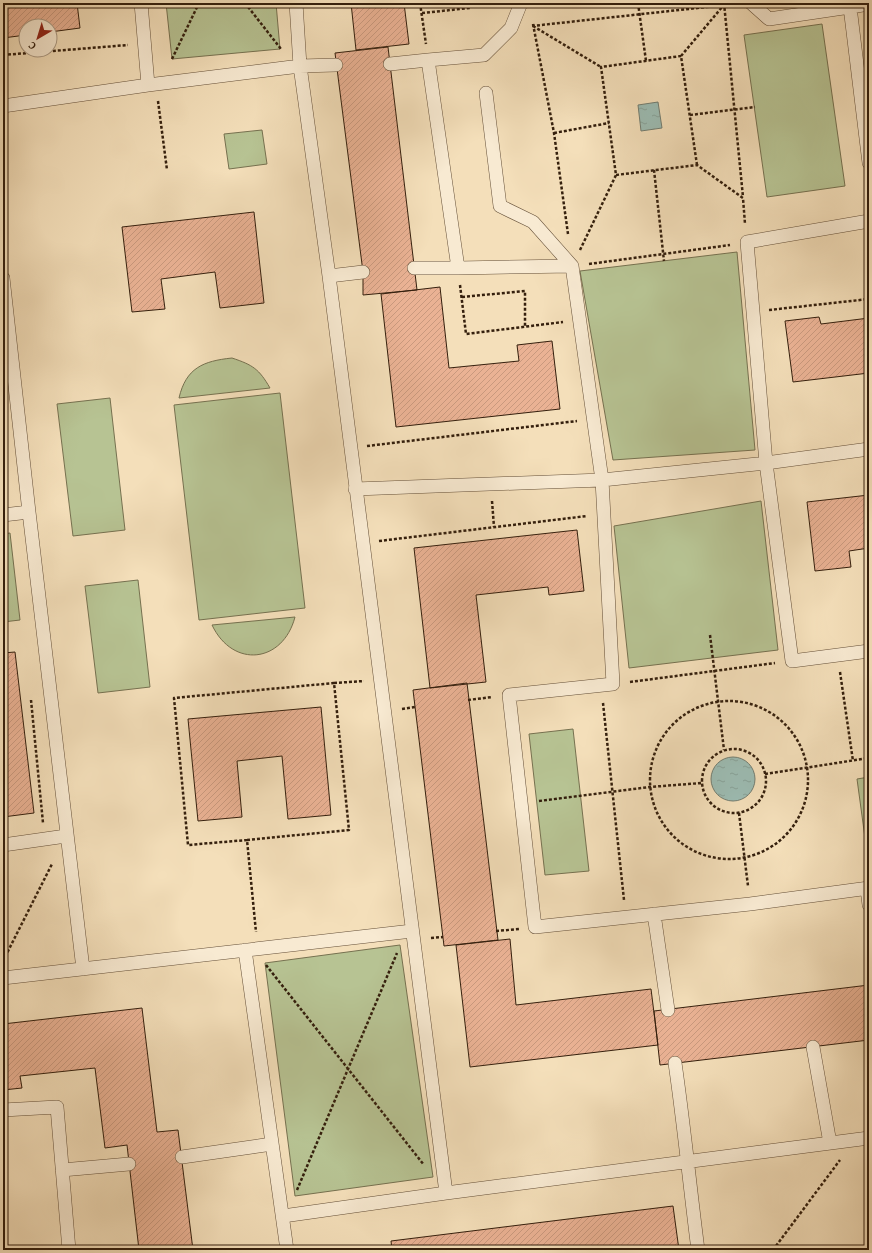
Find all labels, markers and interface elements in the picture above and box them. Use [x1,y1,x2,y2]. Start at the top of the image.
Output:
north arrow [18,18,58,58]
text: С [24,38,39,54]

